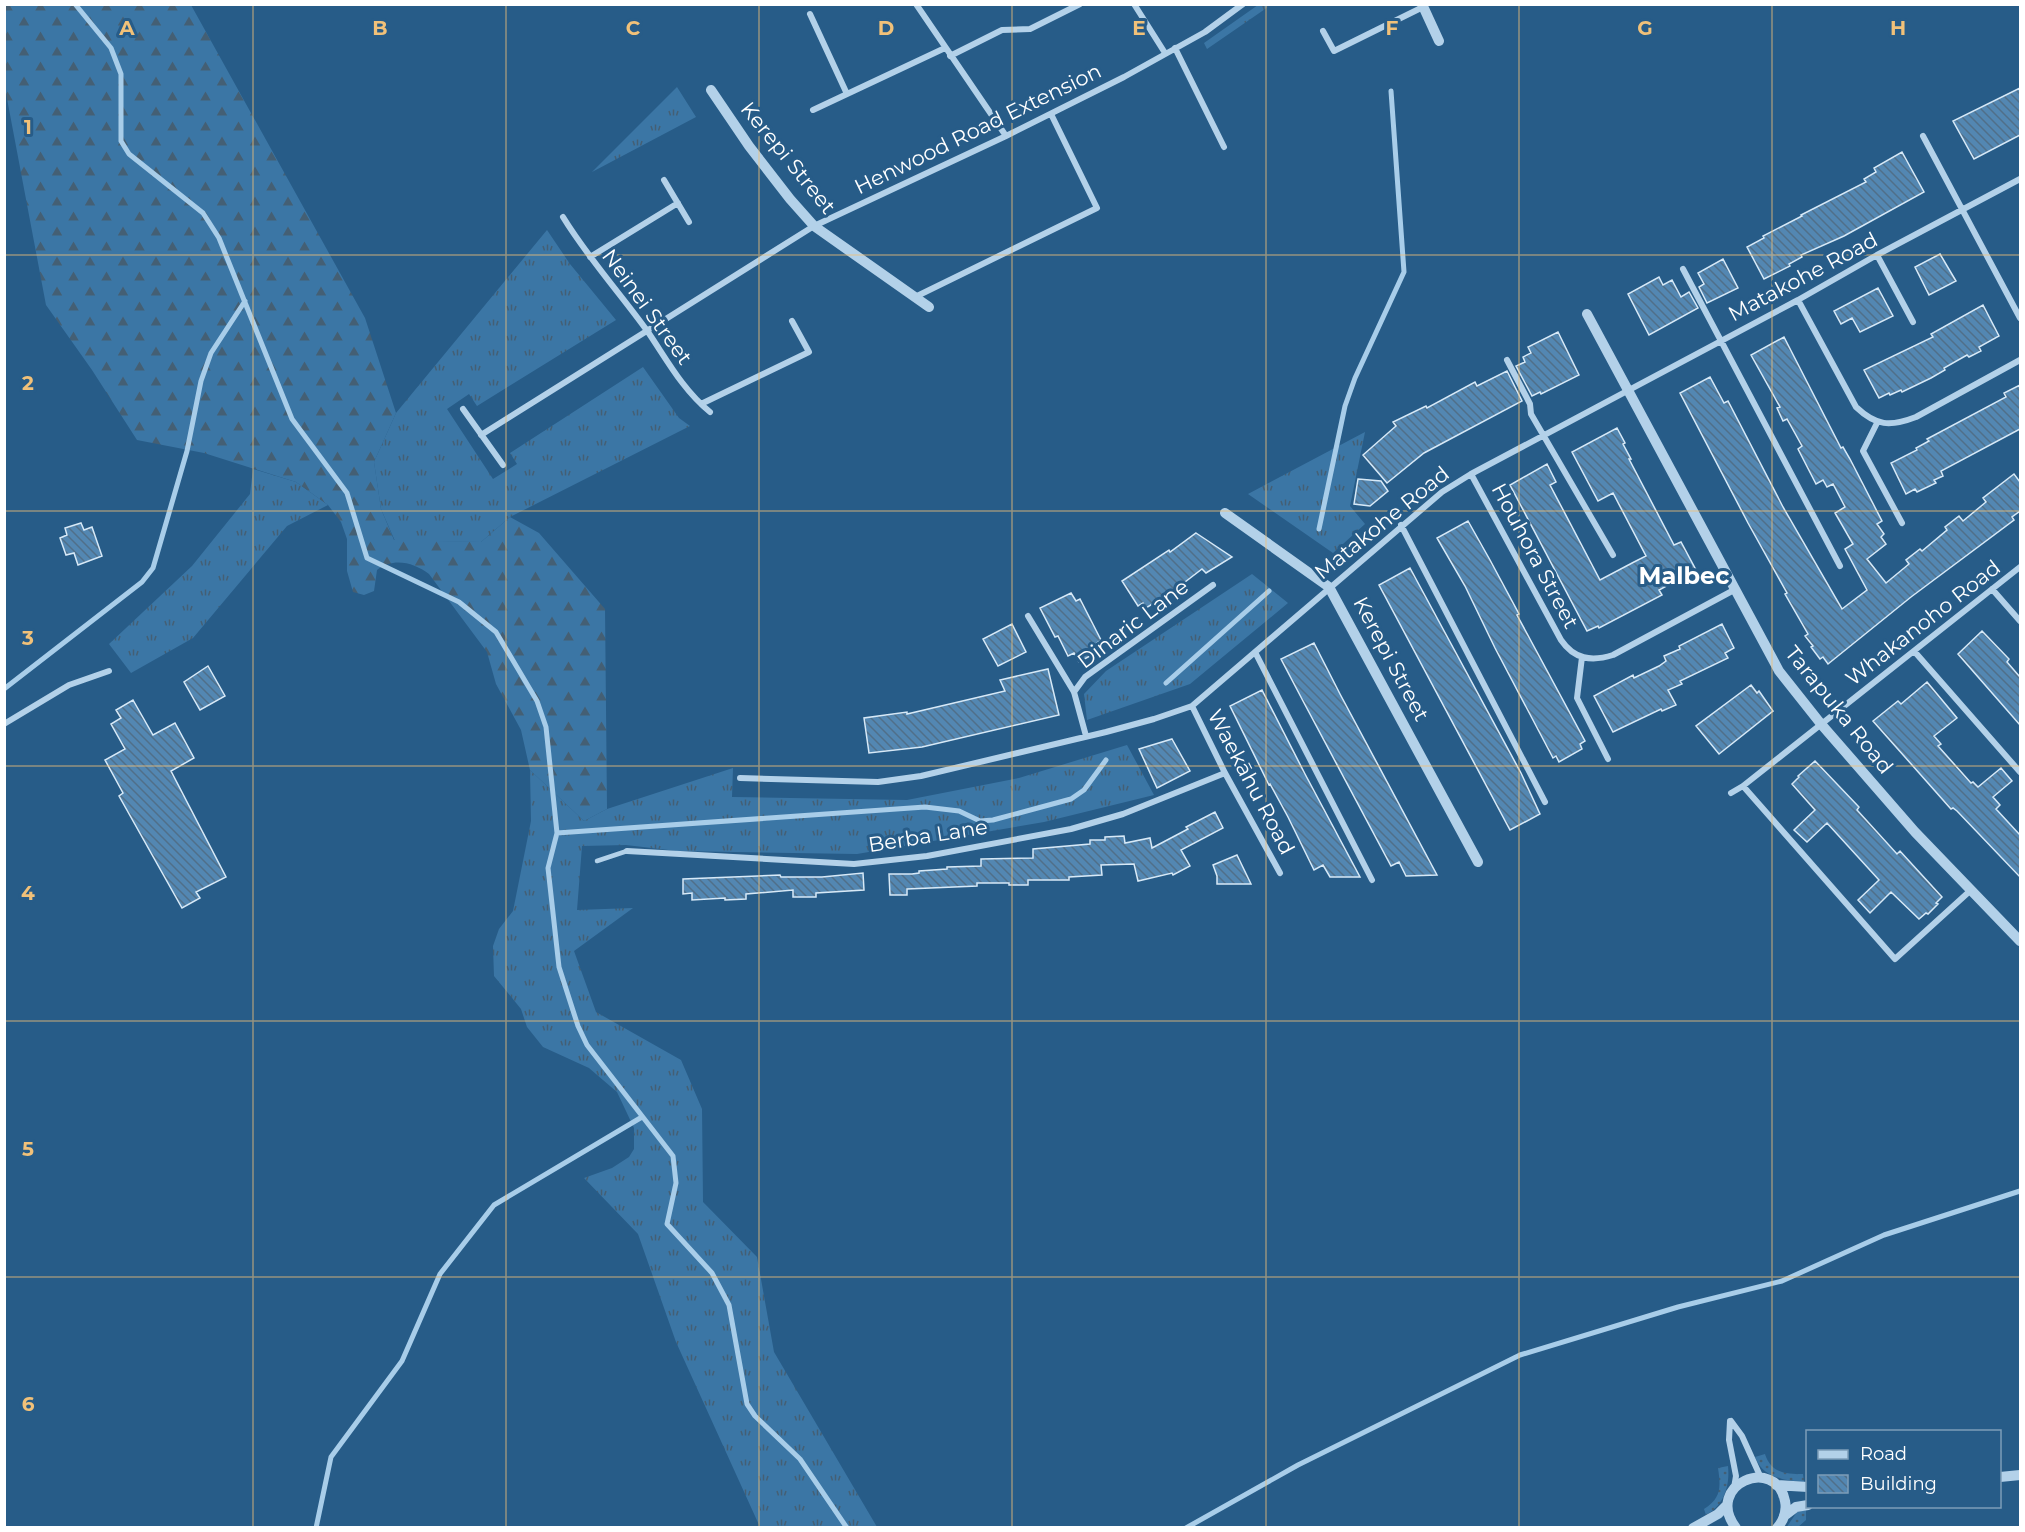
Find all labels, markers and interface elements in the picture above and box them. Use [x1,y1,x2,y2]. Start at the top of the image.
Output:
text: A [118,16,135,40]
text: B [372,16,388,40]
text: C [626,16,641,40]
text: D [878,16,894,40]
text: E [1132,16,1146,40]
text: F [1386,16,1399,40]
text: G [1637,16,1653,40]
text: H [1890,16,1906,40]
street label: Henwood Road Extension [850,58,1105,199]
street label: Kerepi Street [736,97,841,219]
text: 1 [24,115,32,139]
street label: Matakohe Road [1724,227,1882,326]
street label: Neinei Street [597,244,698,369]
text: 2 [22,371,34,395]
street label: Matakohe Road [1310,461,1454,584]
street label: Houhora Street [1487,479,1584,633]
street label: Whakanoho Road [1840,554,2005,691]
district label: Malbec [1639,561,1729,590]
street label: Dinaric Lane [1072,574,1193,673]
street label: Kerepi Street [1348,592,1435,725]
text: 3 [21,626,34,650]
street label: Tarapuka Road [1780,641,1899,779]
street label: Waekāhu Road [1203,705,1300,859]
street label: Berba Lane [866,814,989,857]
text: 4 [21,881,35,905]
text: 5 [22,1137,34,1161]
text: 6 [22,1392,35,1416]
legend [1806,1430,2001,1508]
text: Road [1860,1443,1907,1465]
text: Building [1860,1473,1937,1495]

